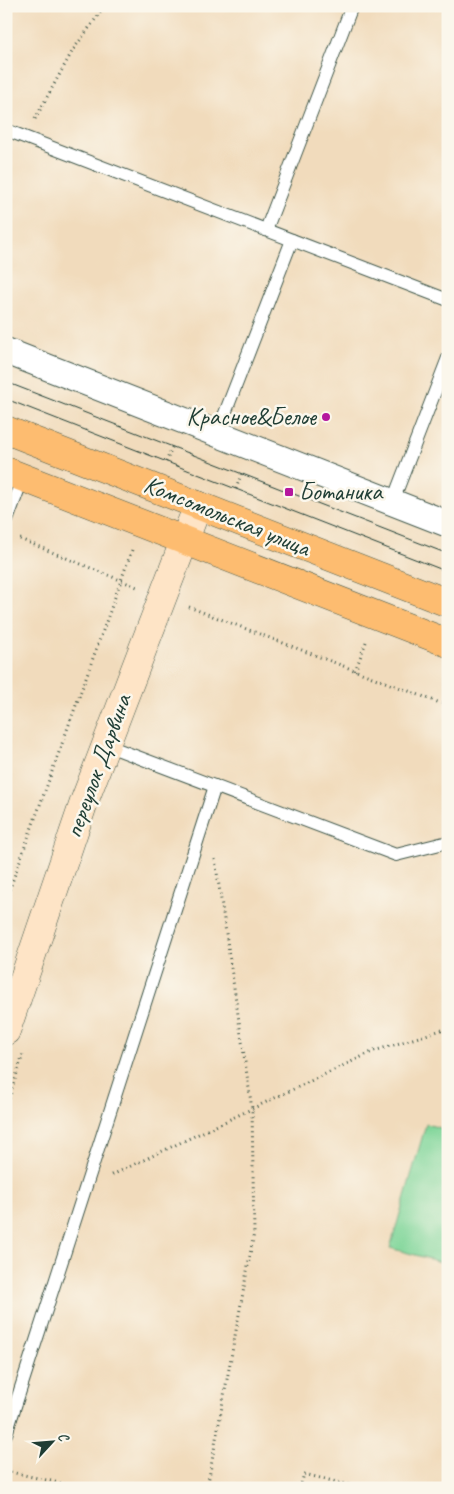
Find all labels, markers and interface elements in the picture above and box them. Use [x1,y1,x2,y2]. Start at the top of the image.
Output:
place label: Красное&Белое [187,401,318,433]
marker: Красное&Белое [320,411,332,423]
street label: Комсомольская улица [139,468,316,565]
place label: Ботаника [299,476,384,508]
marker: Ботаника [283,486,295,498]
street label: переулок Дарвина [57,688,140,842]
north arrow [28,1416,78,1466]
text: С [54,1430,73,1445]

